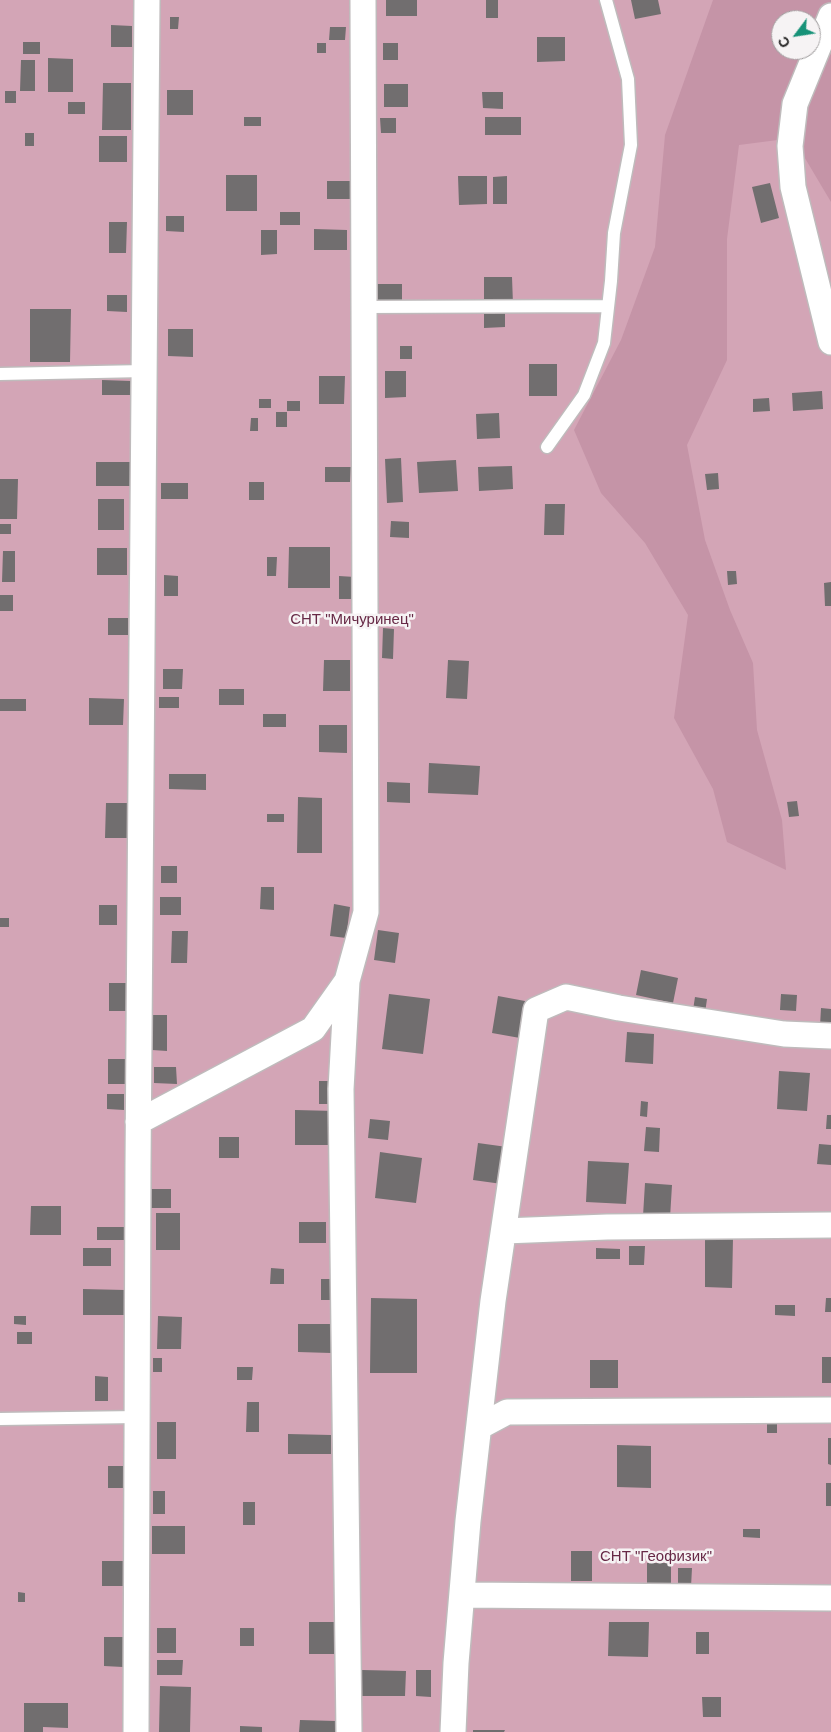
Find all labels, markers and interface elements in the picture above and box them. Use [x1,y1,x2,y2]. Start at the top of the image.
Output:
north arrow [771,10,821,60]
text: С [775,34,793,51]
park label: СНТ "Мичуринец" [290,611,414,629]
park label: СНТ "Геофизик" [600,1548,712,1566]

